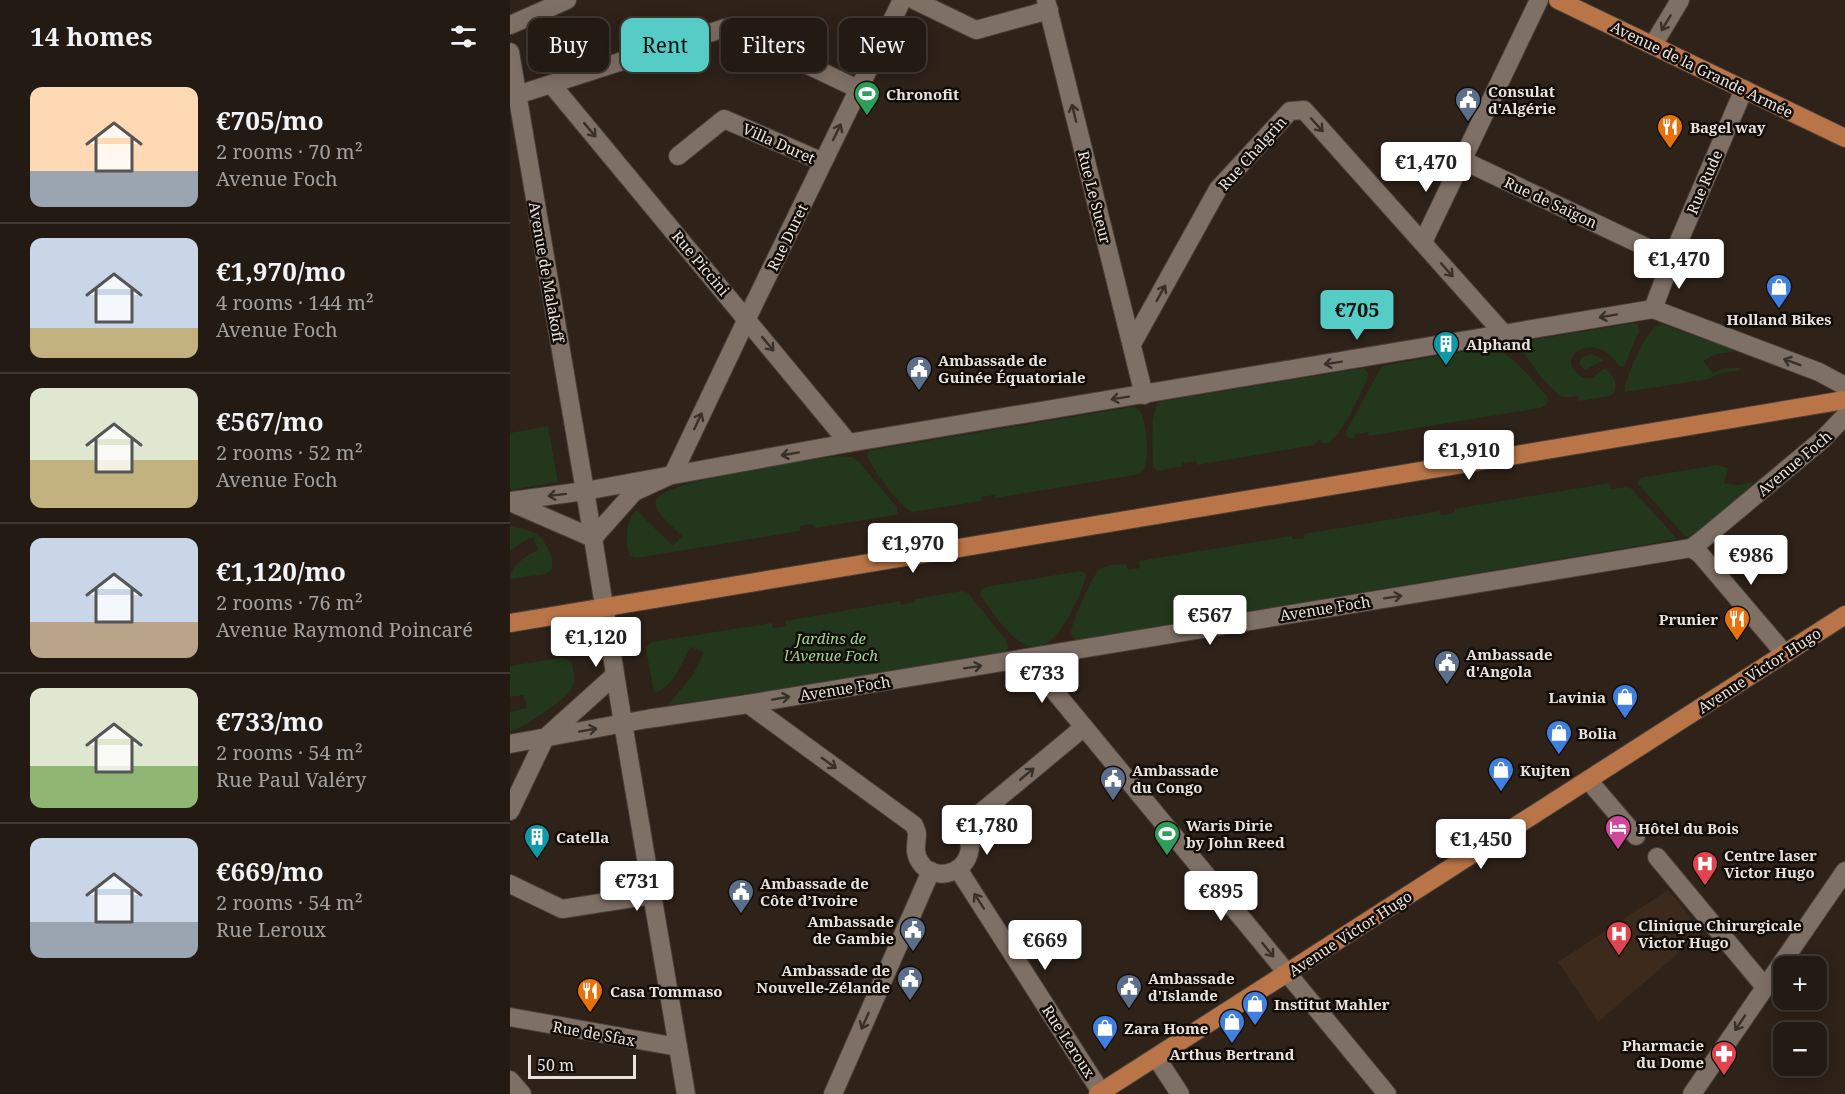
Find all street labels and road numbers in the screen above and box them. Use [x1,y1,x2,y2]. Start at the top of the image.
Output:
street label: Avenue de la Grande Armée [1608,16,1796,122]
street label: Rue Chalgrin [1214,112,1291,194]
street label: Villa Duret [740,118,818,168]
street label: Rue Rude [1682,147,1726,217]
street label: Rue Le Sueur [1074,149,1116,245]
street label: Rue de Saïgon [1501,172,1601,232]
street label: Avenue de Malakoff [525,200,569,345]
street label: Rue Duret [762,200,812,274]
street label: Rue Piccini [668,226,734,300]
street label: Avenue Foch [1753,426,1836,500]
street label: Avenue Foch [1278,591,1372,625]
street label: Avenue Victor Hugo [1694,623,1824,717]
street label: Avenue Foch [798,671,892,705]
street label: Avenue Victor Hugo [1285,886,1415,980]
street label: Rue Leroux [1038,1001,1100,1081]
street label: Rue de Sfax [551,1016,637,1050]

